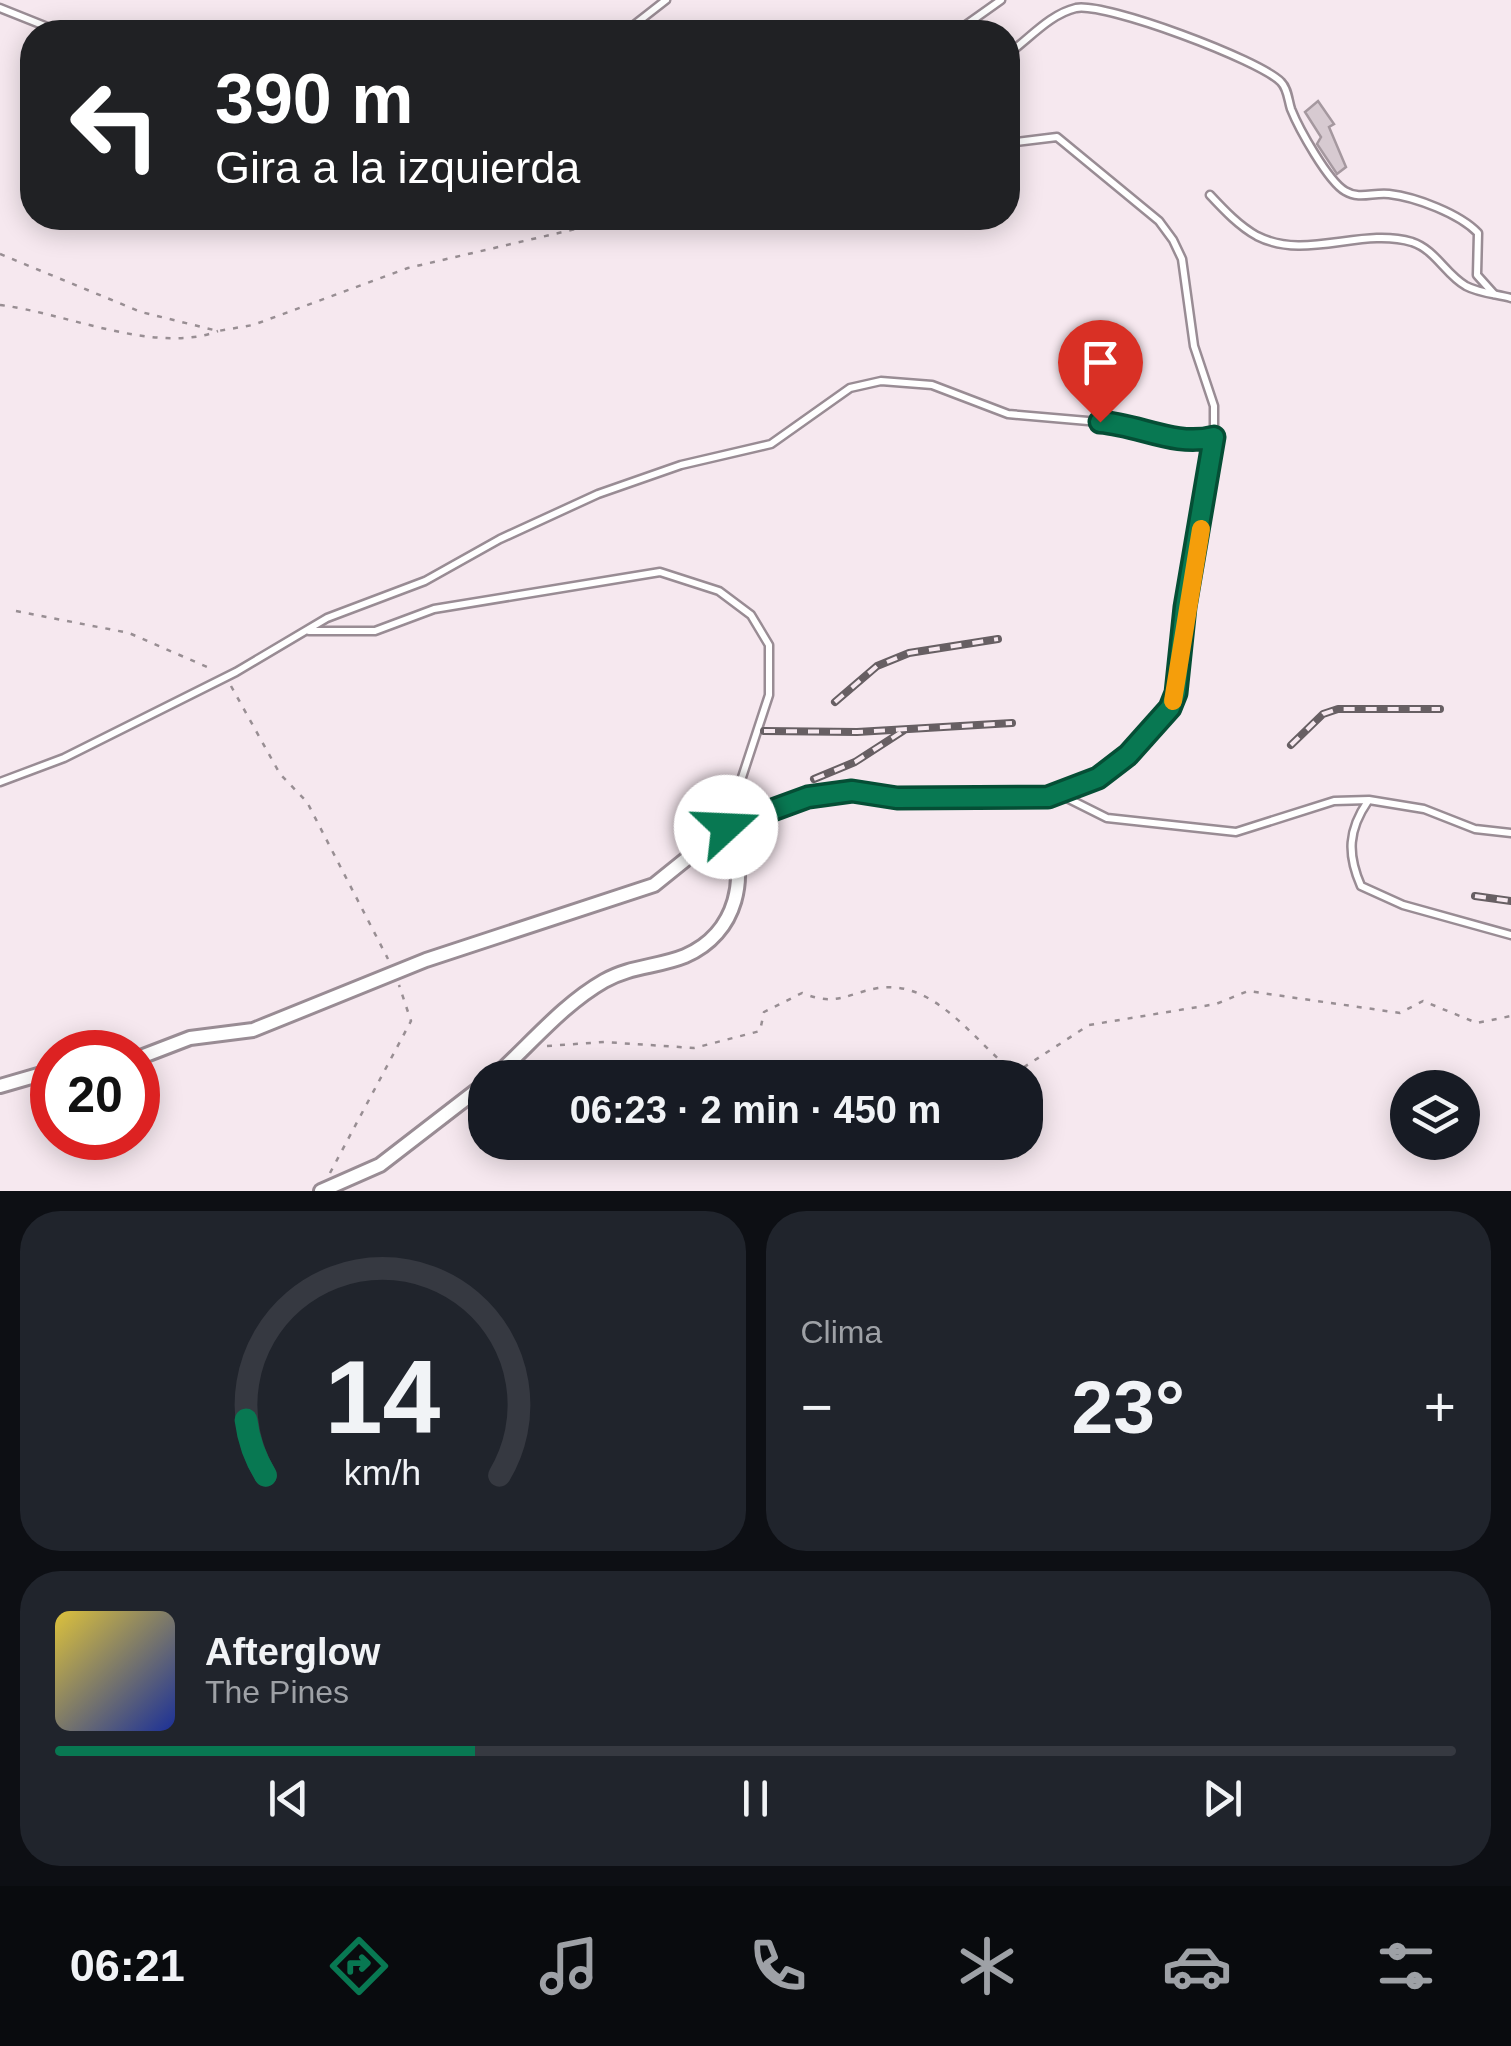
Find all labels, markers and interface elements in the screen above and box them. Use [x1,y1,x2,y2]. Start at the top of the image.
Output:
icon: left [50,60,180,190]
text: 390 m [215,60,413,138]
text: Gira a la izquierda [215,142,580,193]
pin [1058,320,1143,423]
icon: arrive [1073,335,1128,390]
position arrow [674,775,778,879]
speed limit sign: 20 [30,1030,160,1160]
map controls [1390,1070,1480,1160]
button: layers [1390,1070,1480,1160]
text: 06:23 · 2 min · 450 m [570,1089,941,1131]
text: Clima [801,1314,882,1350]
text: 14 [325,1339,441,1455]
text: 23° [1072,1365,1185,1449]
text: − [801,1376,833,1438]
text: + [1424,1376,1456,1438]
text: km/h [344,1453,421,1493]
text: Afterglow [205,1631,380,1673]
text: The Pines [205,1674,349,1710]
icon: previous [261,1771,316,1826]
icon: pause [728,1771,783,1826]
icon: next [1195,1771,1250,1826]
icon: directions [324,1931,394,2001]
icon: music [534,1931,604,2001]
icon: phone [743,1931,813,2001]
icon: climate [952,1931,1022,2001]
icon: car [1162,1931,1232,2001]
icon: filters [1371,1931,1441,2001]
text: 06:21 [70,1940,185,1991]

